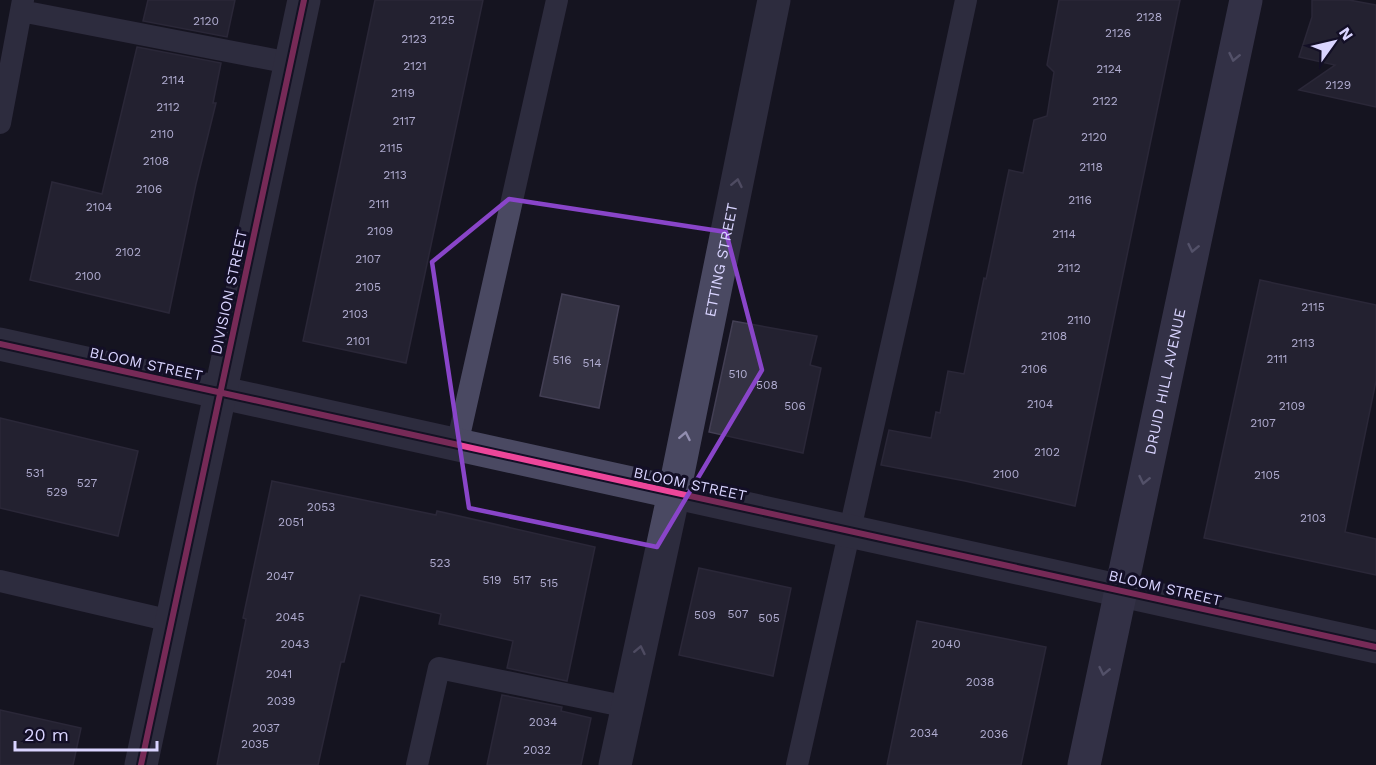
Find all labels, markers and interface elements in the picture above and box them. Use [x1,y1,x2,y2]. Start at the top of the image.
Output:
house number: 2128 [1136,10,1162,24]
north arrow [1304,12,1364,72]
house number: 2125 [429,13,455,27]
house number: 2120 [193,14,219,28]
text: N [1335,24,1357,44]
house number: 2126 [1105,26,1131,40]
house number: 2123 [401,32,427,46]
one-way arrow [1228,52,1241,62]
house number: 2121 [403,59,427,73]
house number: 2124 [1096,62,1122,76]
house number: 2114 [161,73,185,87]
house number: 2129 [1325,78,1351,92]
house number: 2119 [391,86,415,100]
house number: 2122 [1092,94,1118,108]
house number: 2112 [156,100,180,114]
house number: 2117 [392,114,416,128]
house number: 2110 [150,127,174,141]
house number: 2120 [1081,130,1107,144]
house number: 2115 [379,141,403,155]
house number: 2108 [143,154,169,168]
house number: 2118 [1079,160,1103,174]
house number: 2113 [383,168,407,182]
one-way arrow [730,178,743,188]
house number: 2106 [136,182,162,196]
house number: 2116 [1068,193,1092,207]
house number: 2111 [368,197,390,211]
house number: 2104 [86,200,112,214]
street label: ETTING STREET [701,202,742,319]
house number: 2109 [367,224,393,238]
house number: 2114 [1052,227,1076,241]
street label: DIVISION STREET [207,228,251,356]
one-way arrow [1187,243,1200,253]
house number: 2102 [115,245,141,259]
house number: 2107 [355,252,381,266]
house number: 2112 [1057,261,1081,275]
house number: 2100 [75,269,101,283]
house number: 2105 [355,280,381,294]
house number: 2115 [1301,300,1325,314]
house number: 2103 [342,307,368,321]
street label: DRUID HILL AVENUE [1141,307,1189,456]
house number: 2110 [1067,313,1091,327]
house number: 2108 [1041,329,1067,343]
house number: 2101 [346,334,370,348]
house number: 2113 [1291,336,1315,350]
street label: BLOOM STREET [88,343,204,385]
house number: 2111 [1266,352,1288,366]
house number: 516 [553,353,571,367]
house number: 514 [583,356,602,370]
house number: 2106 [1021,362,1047,376]
house number: 510 [728,367,748,381]
house number: 508 [756,378,778,392]
house number: 2104 [1027,397,1053,411]
house number: 506 [784,399,806,413]
house number: 2109 [1279,399,1305,413]
house number: 2107 [1250,416,1276,430]
one-way arrow [678,431,691,441]
house number: 2102 [1034,445,1060,459]
street label: BLOOM STREET [632,463,748,505]
house number: 531 [26,466,44,480]
house number: 2100 [993,467,1019,481]
house number: 2105 [1254,468,1280,482]
one-way arrow [1138,475,1151,485]
house number: 527 [77,476,97,490]
house number: 529 [46,485,68,499]
house number: 2053 [307,500,335,514]
house number: 2103 [1300,511,1326,525]
house number: 2051 [278,515,304,529]
house number: 523 [430,556,450,570]
street label: BLOOM STREET [1107,566,1223,610]
house number: 2047 [266,569,294,583]
house number: 519 [482,573,502,587]
house number: 517 [513,573,531,587]
house number: 515 [540,576,558,590]
house number: 507 [728,607,749,621]
house number: 509 [694,608,716,622]
house number: 2045 [276,610,304,624]
house number: 505 [758,611,780,625]
house number: 2043 [281,637,309,651]
house number: 2040 [931,637,961,651]
one-way arrow [633,645,646,655]
one-way arrow [1098,665,1111,675]
house number: 2041 [266,667,292,681]
house number: 2038 [966,675,994,689]
house number: 2039 [267,694,295,708]
scale bar [15,714,158,752]
house number: 2034 [529,715,557,729]
house number: 2037 [252,721,280,735]
text: 20 m [24,724,69,745]
house number: 2034 [910,726,938,740]
house number: 2036 [980,727,1008,741]
house number: 2035 [241,737,269,751]
house number: 2032 [523,743,551,757]

